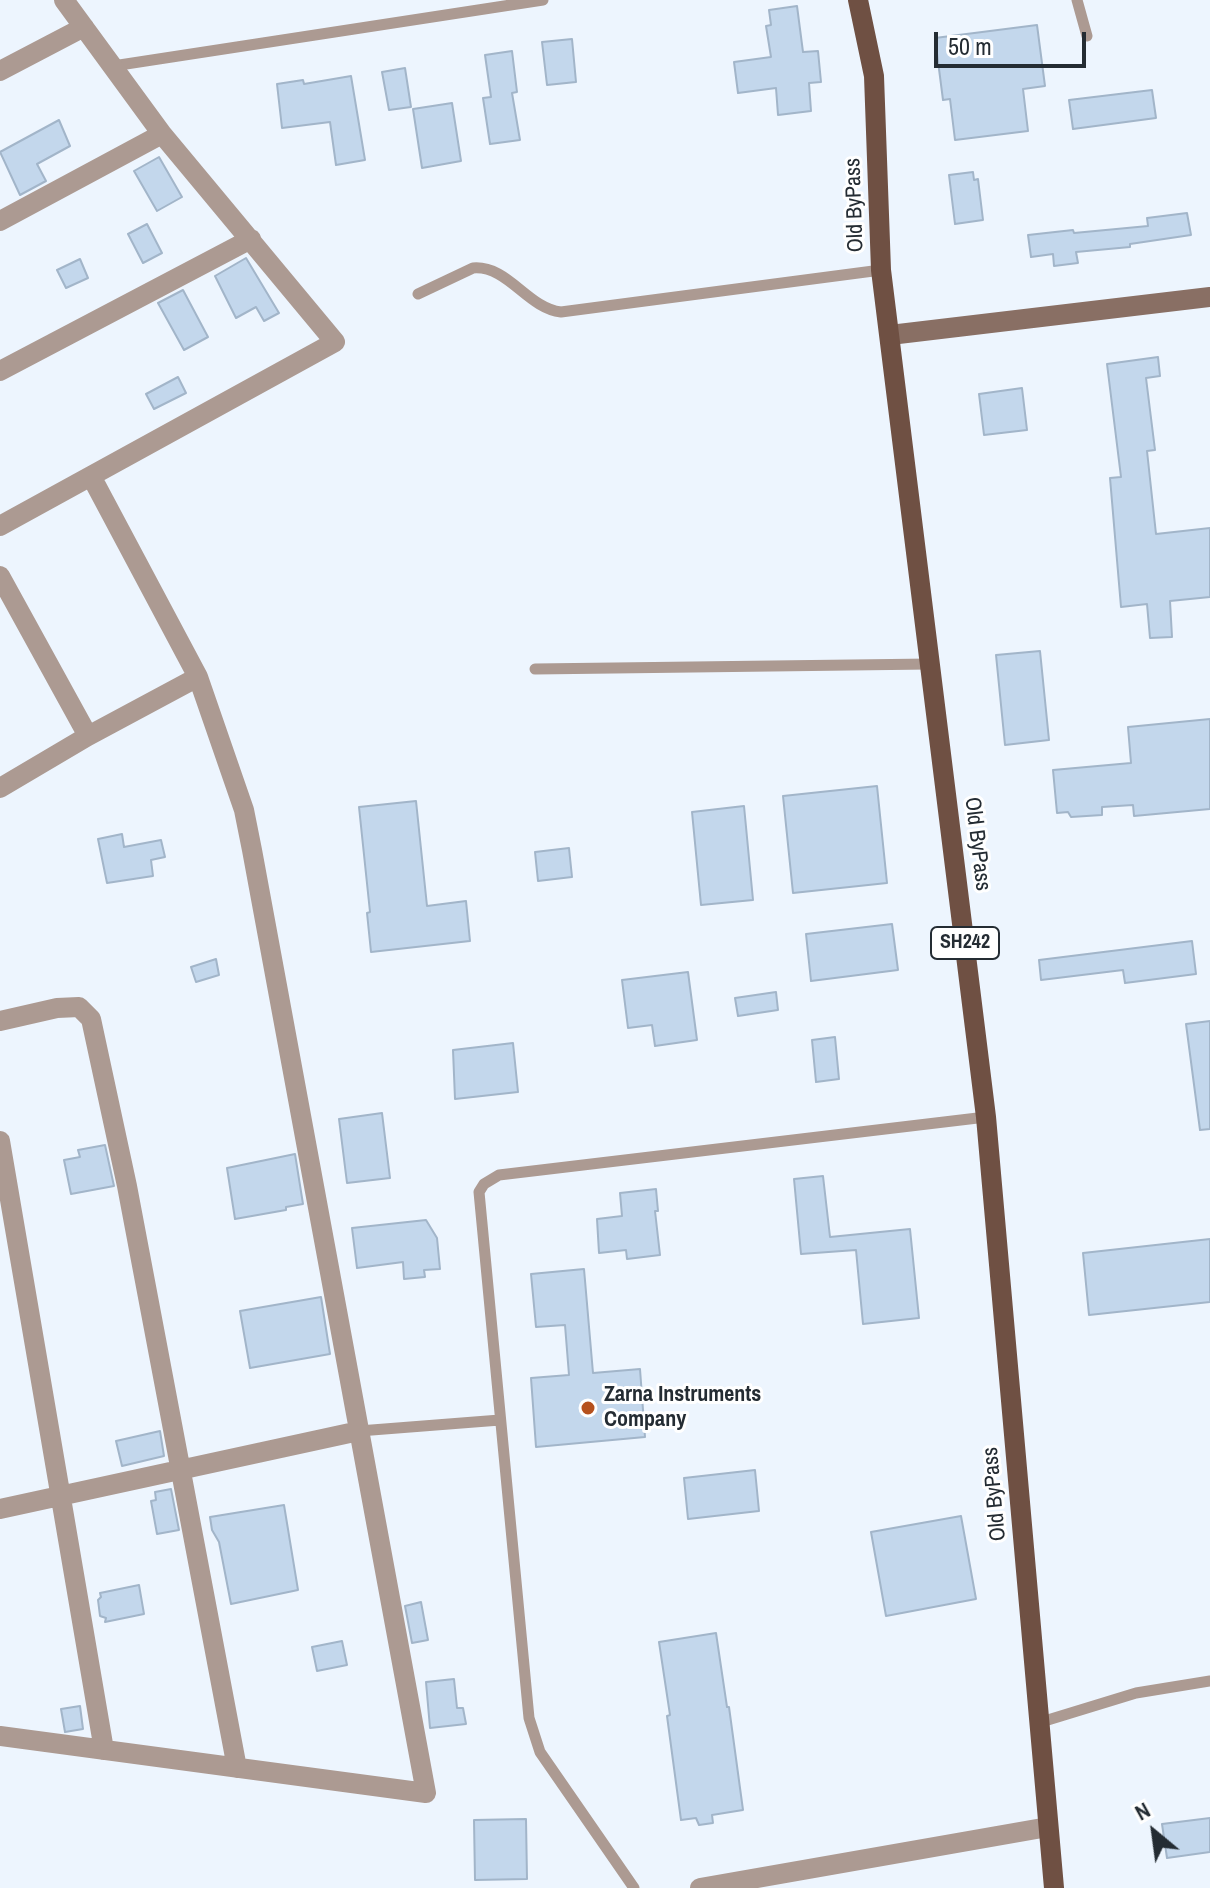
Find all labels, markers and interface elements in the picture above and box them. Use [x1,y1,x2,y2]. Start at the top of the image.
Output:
scale bar [938,16,1090,66]
text: 50 m [948,30,992,62]
street label: Old ByPass [840,157,870,253]
street label: Old ByPass [958,796,996,892]
road number: SH242 [931,927,999,959]
place label: Zarna Instruments Company [604,1382,761,1434]
marker: Zarna Instruments Company [579,1399,597,1417]
street label: Old ByPass [978,1446,1012,1542]
north arrow [1114,1792,1194,1872]
text: N [1129,1795,1155,1827]

